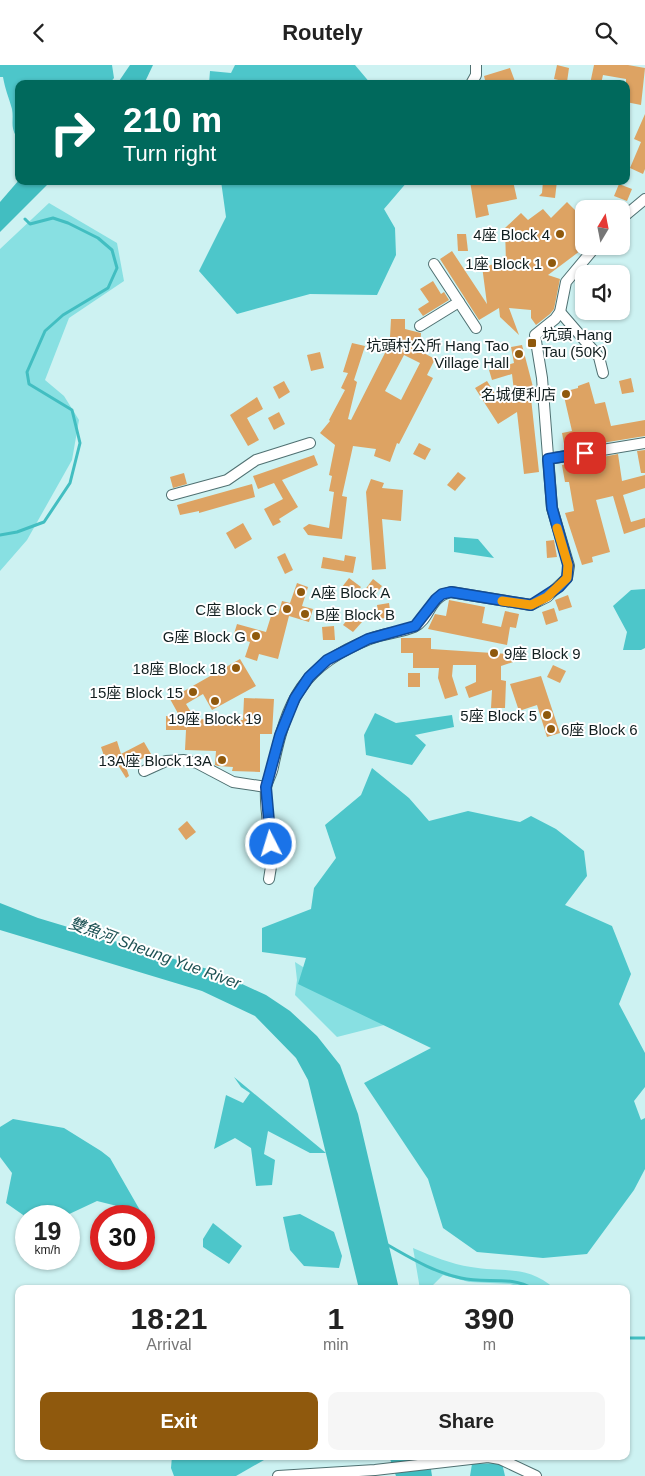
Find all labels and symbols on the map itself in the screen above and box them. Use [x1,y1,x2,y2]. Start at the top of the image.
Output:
north arrow [575,200,630,255]
place label: 4座 Block 4 [473,226,550,243]
marker: 4座 Block 4 [554,228,566,240]
place label: 1座 Block 1 [465,255,542,272]
marker: 1座 Block 1 [546,257,558,269]
place label: 坑頭 Hang Tau (50K) [542,326,612,360]
place label: 坑頭村公所 Hang Tao Village Hall [366,337,509,371]
marker: 坑頭 Hang Tau (50K) [526,337,538,349]
marker: 坑頭村公所 Hang Tao Village Hall [513,348,525,360]
place label: 名城便利店 [481,386,556,403]
marker: 名城便利店 [560,388,572,400]
pin [564,432,606,474]
place label: A座 Block A [311,584,390,601]
marker: A座 Block A [295,586,307,598]
place label: C座 Block C [195,601,277,618]
marker: C座 Block C [281,603,293,615]
place label: B座 Block B [315,606,395,623]
marker: B座 Block B [299,608,311,620]
place label: G座 Block G [163,628,246,645]
marker: G座 Block G [250,630,262,642]
place label: 9座 Block 9 [504,645,581,662]
marker: 9座 Block 9 [488,647,500,659]
place label: 18座 Block 18 [133,660,226,677]
marker: 18座 Block 18 [230,662,242,674]
place label: 15座 Block 15 [90,684,183,701]
marker: 15座 Block 15 [187,686,199,698]
marker: 19座 Block 19 [209,695,221,707]
place label: 5座 Block 5 [460,707,537,724]
marker: 5座 Block 5 [541,709,553,721]
place label: 19座 Block 19 [168,710,262,727]
place label: 6座 Block 6 [561,721,638,738]
marker: 6座 Block 6 [545,723,557,735]
place label: 13A座 Block 13A [99,752,212,769]
marker: 13A座 Block 13A [216,754,228,766]
position arrow [244,817,296,869]
water label: 雙魚河 Sheung Yue River [67,914,244,992]
speed limit sign: 30 [90,1205,155,1270]

